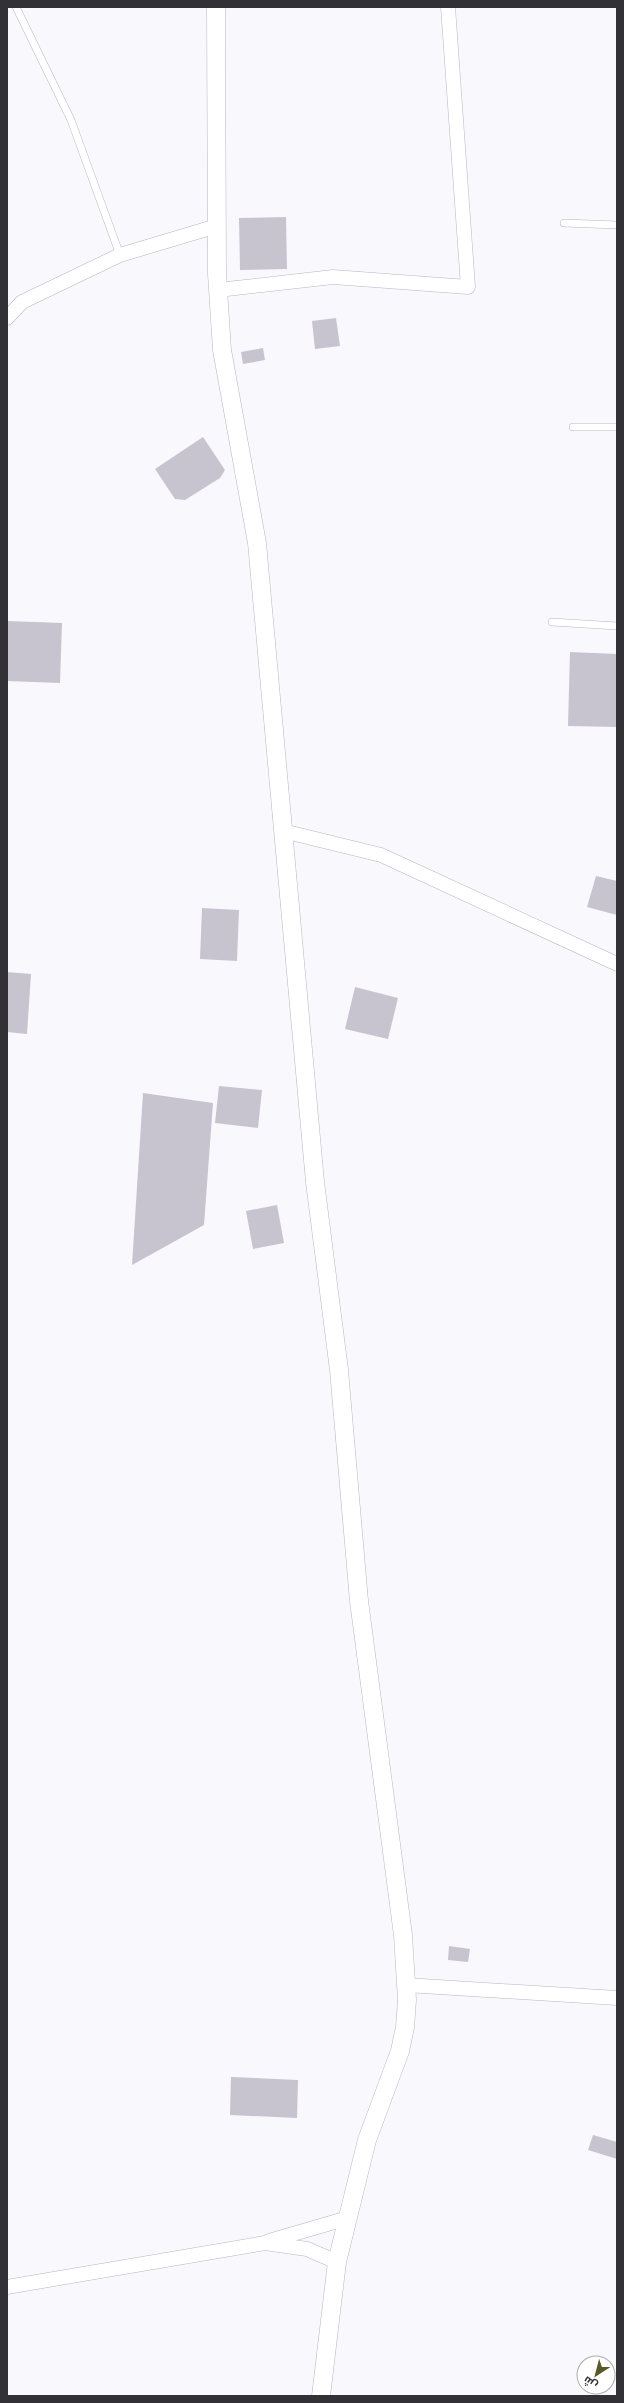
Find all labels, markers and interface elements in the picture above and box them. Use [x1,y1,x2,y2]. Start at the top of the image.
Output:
north arrow [576,2355,616,2395]
text: ش [581,2373,600,2392]

